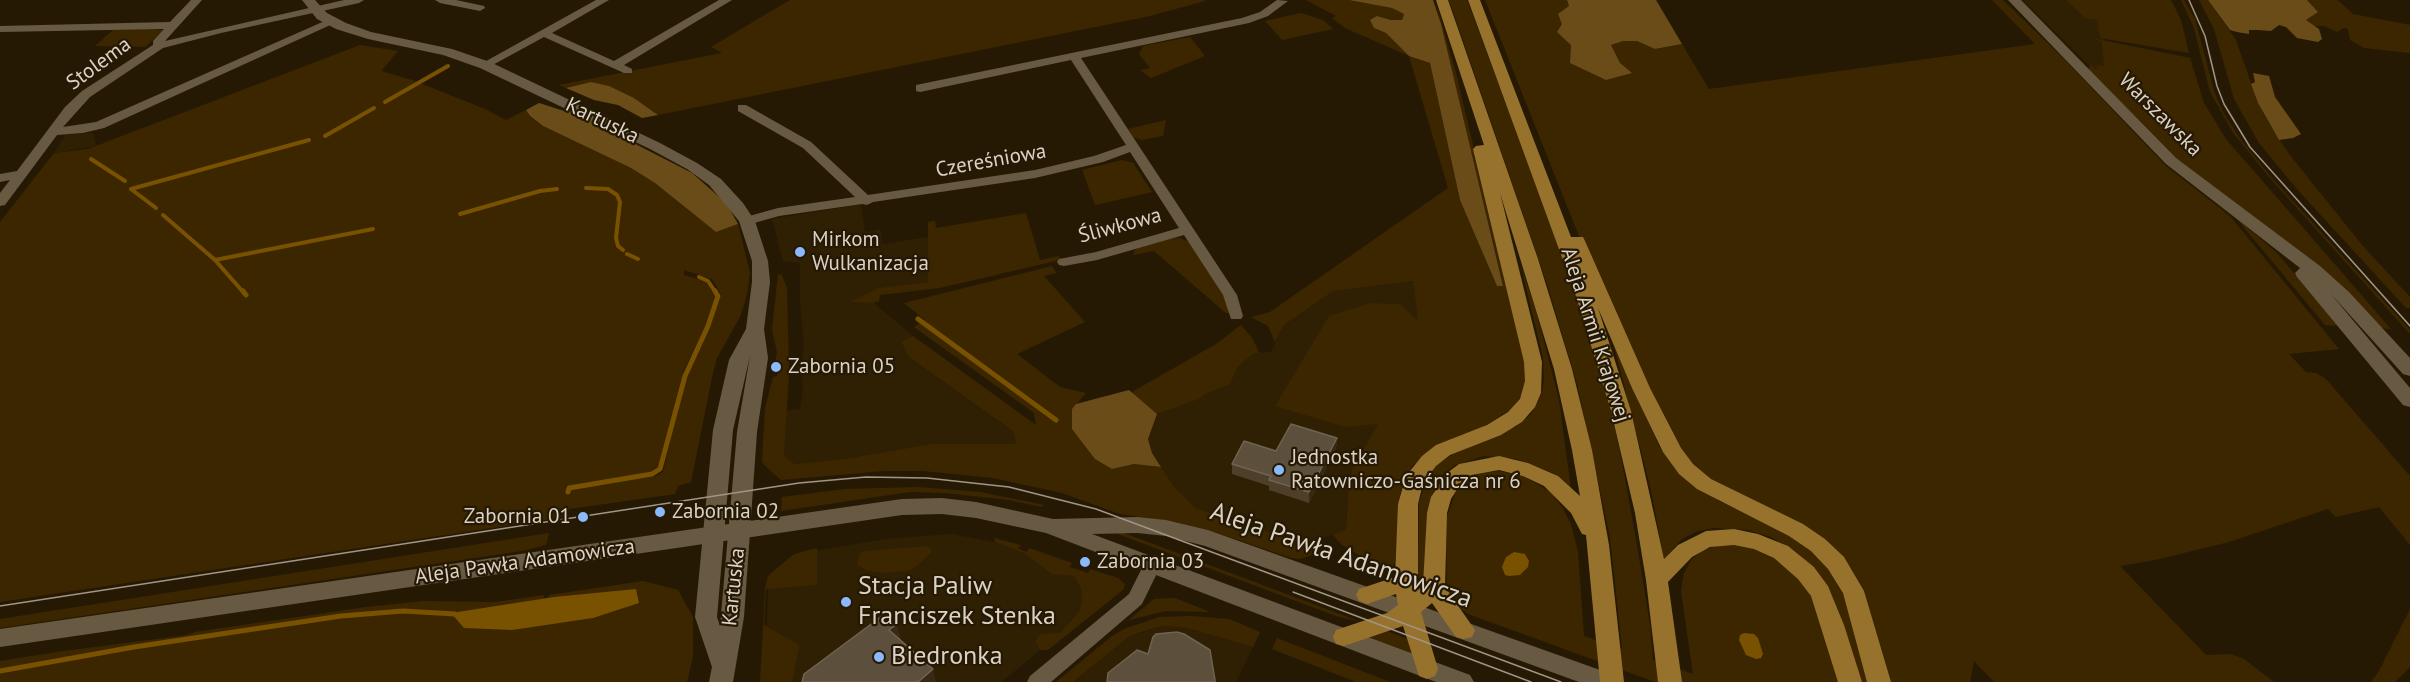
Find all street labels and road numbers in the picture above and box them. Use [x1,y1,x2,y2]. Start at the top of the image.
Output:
street label: Stolema [62,32,136,96]
street label: Warszawska [2113,68,2207,162]
street label: Kartuska [561,93,643,149]
street label: Czereśniowa [934,139,1048,183]
street label: Śliwkowa [1076,203,1164,249]
street label: Aleja Armii Krajowej [1555,245,1635,425]
street label: Aleja Pawła Adamowicza [1206,497,1476,615]
street label: Aleja Pawła Adamowicza [413,534,637,590]
street label: Kartuska [717,547,751,627]

